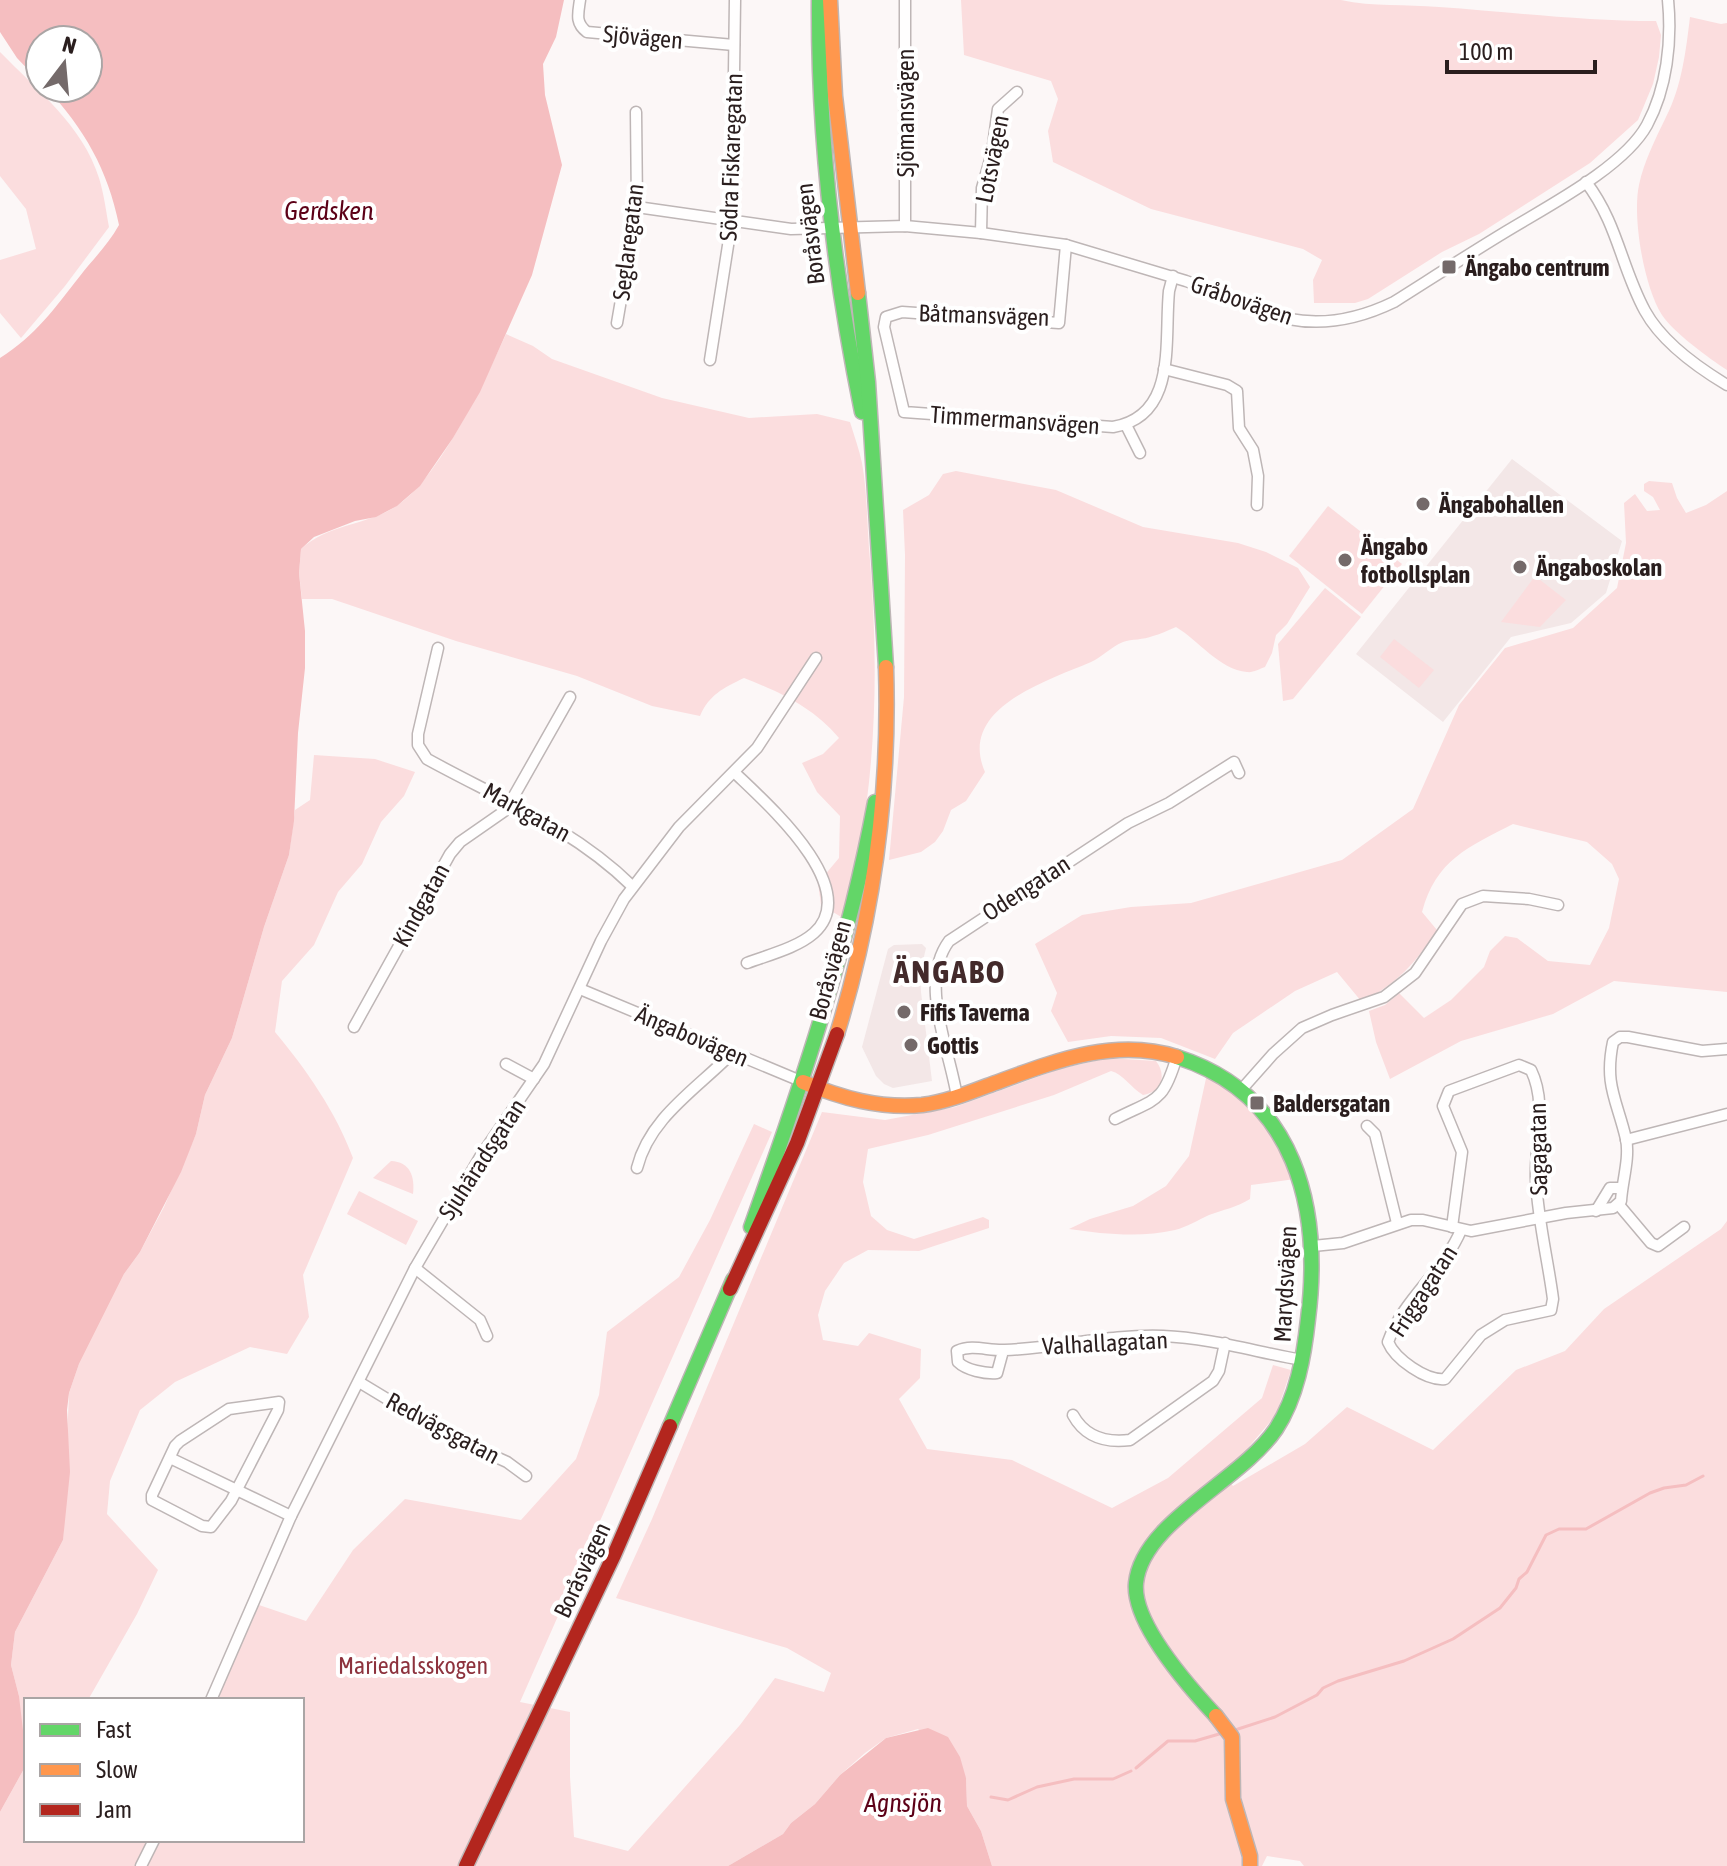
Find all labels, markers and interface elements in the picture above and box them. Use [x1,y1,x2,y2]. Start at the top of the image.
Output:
street label: Sjövägen [602,20,684,54]
north arrow [24,24,104,104]
scale bar [1447,24,1595,74]
text: N [60,30,79,59]
text: 100 m [1459,38,1513,65]
street label: Sjömansvägen [892,49,919,177]
street label: Södra Fiskaregatan [715,73,747,241]
street label: Lotsvägen [970,113,1014,205]
street label: Seglaregatan [607,182,649,302]
street label: Boråsvägen [790,182,830,286]
water label: Gerdsken [284,196,374,226]
place label: Ängabo centrum [1464,254,1610,281]
marker: Ängabo centrum [1440,258,1458,276]
street label: Gråbovägen [1187,270,1297,330]
street label: Båtmansvägen [918,299,1050,331]
street label: Timmermansvägen [929,401,1101,439]
place label: Ängabohallen [1438,491,1564,518]
marker: Ängabohallen [1414,495,1432,513]
place label: Ängabo fotbollsplan [1360,533,1470,588]
marker: Ängabo fotbollsplan [1336,551,1354,569]
place label: Ängaboskolan [1535,554,1662,581]
marker: Ängaboskolan [1511,558,1529,576]
street label: Markgatan [479,777,575,847]
street label: Odengatan [977,850,1075,926]
street label: Kindgatan [387,859,455,951]
street label: Boråsvägen [804,917,856,1023]
district label: ÄNGABO [892,953,1007,990]
place label: Fifis Taverna [920,999,1030,1026]
street label: Ängabovägen [631,1000,753,1072]
marker: Fifis Taverna [895,1003,913,1021]
place label: Gottis [927,1032,979,1059]
marker: Gottis [902,1036,920,1054]
place label: Baldersgatan [1273,1090,1390,1117]
street label: Sjuhäradsgatan [433,1094,531,1224]
marker: Baldersgatan [1248,1094,1266,1112]
street label: Sagagatan [1524,1102,1552,1196]
street label: Marydsvägen [1268,1225,1302,1343]
street label: Friggagatan [1384,1240,1462,1342]
street label: Valhallagatan [1041,1326,1169,1360]
street label: Redvägsgatan [382,1387,504,1469]
street label: Boråsvägen [548,1518,616,1622]
park label: Mariedalsskogen [338,1652,488,1679]
legend [24,1698,304,1842]
text: Fast [96,1716,132,1743]
text: Slow [96,1756,138,1783]
water label: Agnsjön [863,1788,942,1818]
text: Jam [96,1796,132,1823]

